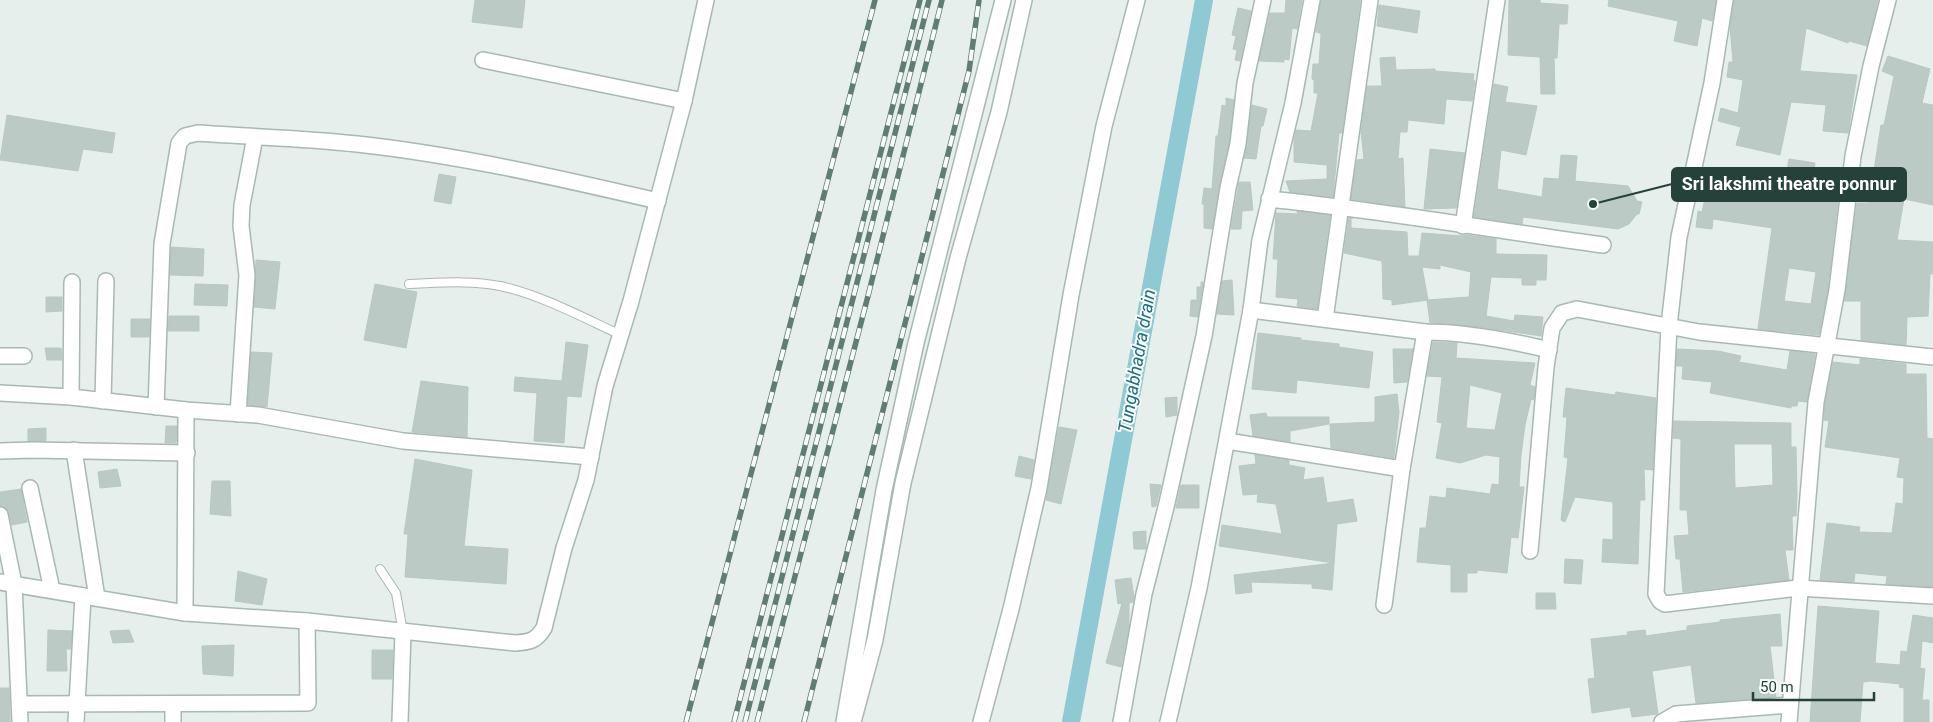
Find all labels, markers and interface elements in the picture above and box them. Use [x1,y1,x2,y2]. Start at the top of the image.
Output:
callout: Sri lakshmi theatre ponnur [1672,168,1906,201]
text: Sri lakshmi theatre ponnur [1682,173,1897,194]
water label: Tungabhadra drain [1114,288,1159,434]
scale bar [1753,670,1874,702]
text: 50 m [1760,678,1794,696]

